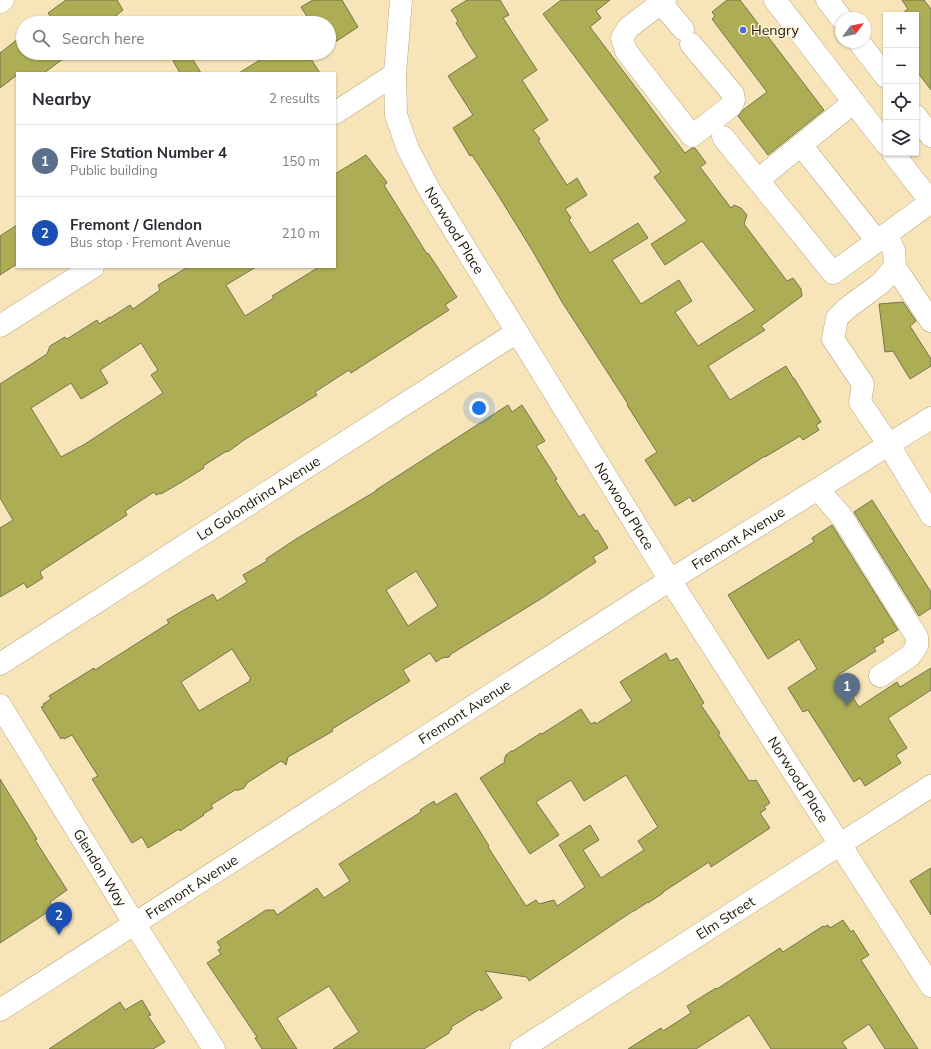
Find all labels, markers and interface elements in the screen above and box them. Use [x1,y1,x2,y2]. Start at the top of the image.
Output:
north arrow [835,12,871,48]
map controls [883,12,919,156]
button: + [883,12,919,48]
search box [16,16,336,60]
place label: Hengry [751,21,799,39]
marker: Hengry [738,25,748,35]
icon: search [30,27,52,49]
text: Search here [62,29,144,48]
button: − [883,48,919,84]
button: locate [883,84,919,120]
text: Nearby [32,88,91,109]
text: 2 results [269,90,320,106]
button: layers [883,120,919,156]
text: Fire Station Number 4 [70,143,227,162]
text: 1 [41,153,49,169]
text: 150 m [282,153,320,169]
text: Public building [70,162,158,178]
street label: Norwood Place [421,183,488,277]
text: Fremont / Glendon [70,215,202,234]
text: 2 [41,225,49,241]
text: 210 m [282,225,320,241]
text: Bus stop · Fremont Avenue [70,234,231,250]
your location [469,398,489,418]
street label: La Golondrina Avenue [193,452,324,544]
street label: Norwood Place [591,459,658,553]
street label: Fremont Avenue [688,503,788,574]
pin: 1 [834,673,860,706]
street label: Fremont Avenue [415,676,514,748]
street label: Norwood Place [764,733,833,826]
street label: Glendon Way [69,825,131,911]
street label: Fremont Avenue [142,851,241,923]
street label: Elm Street [693,892,758,943]
pin: 2 [46,902,72,935]

